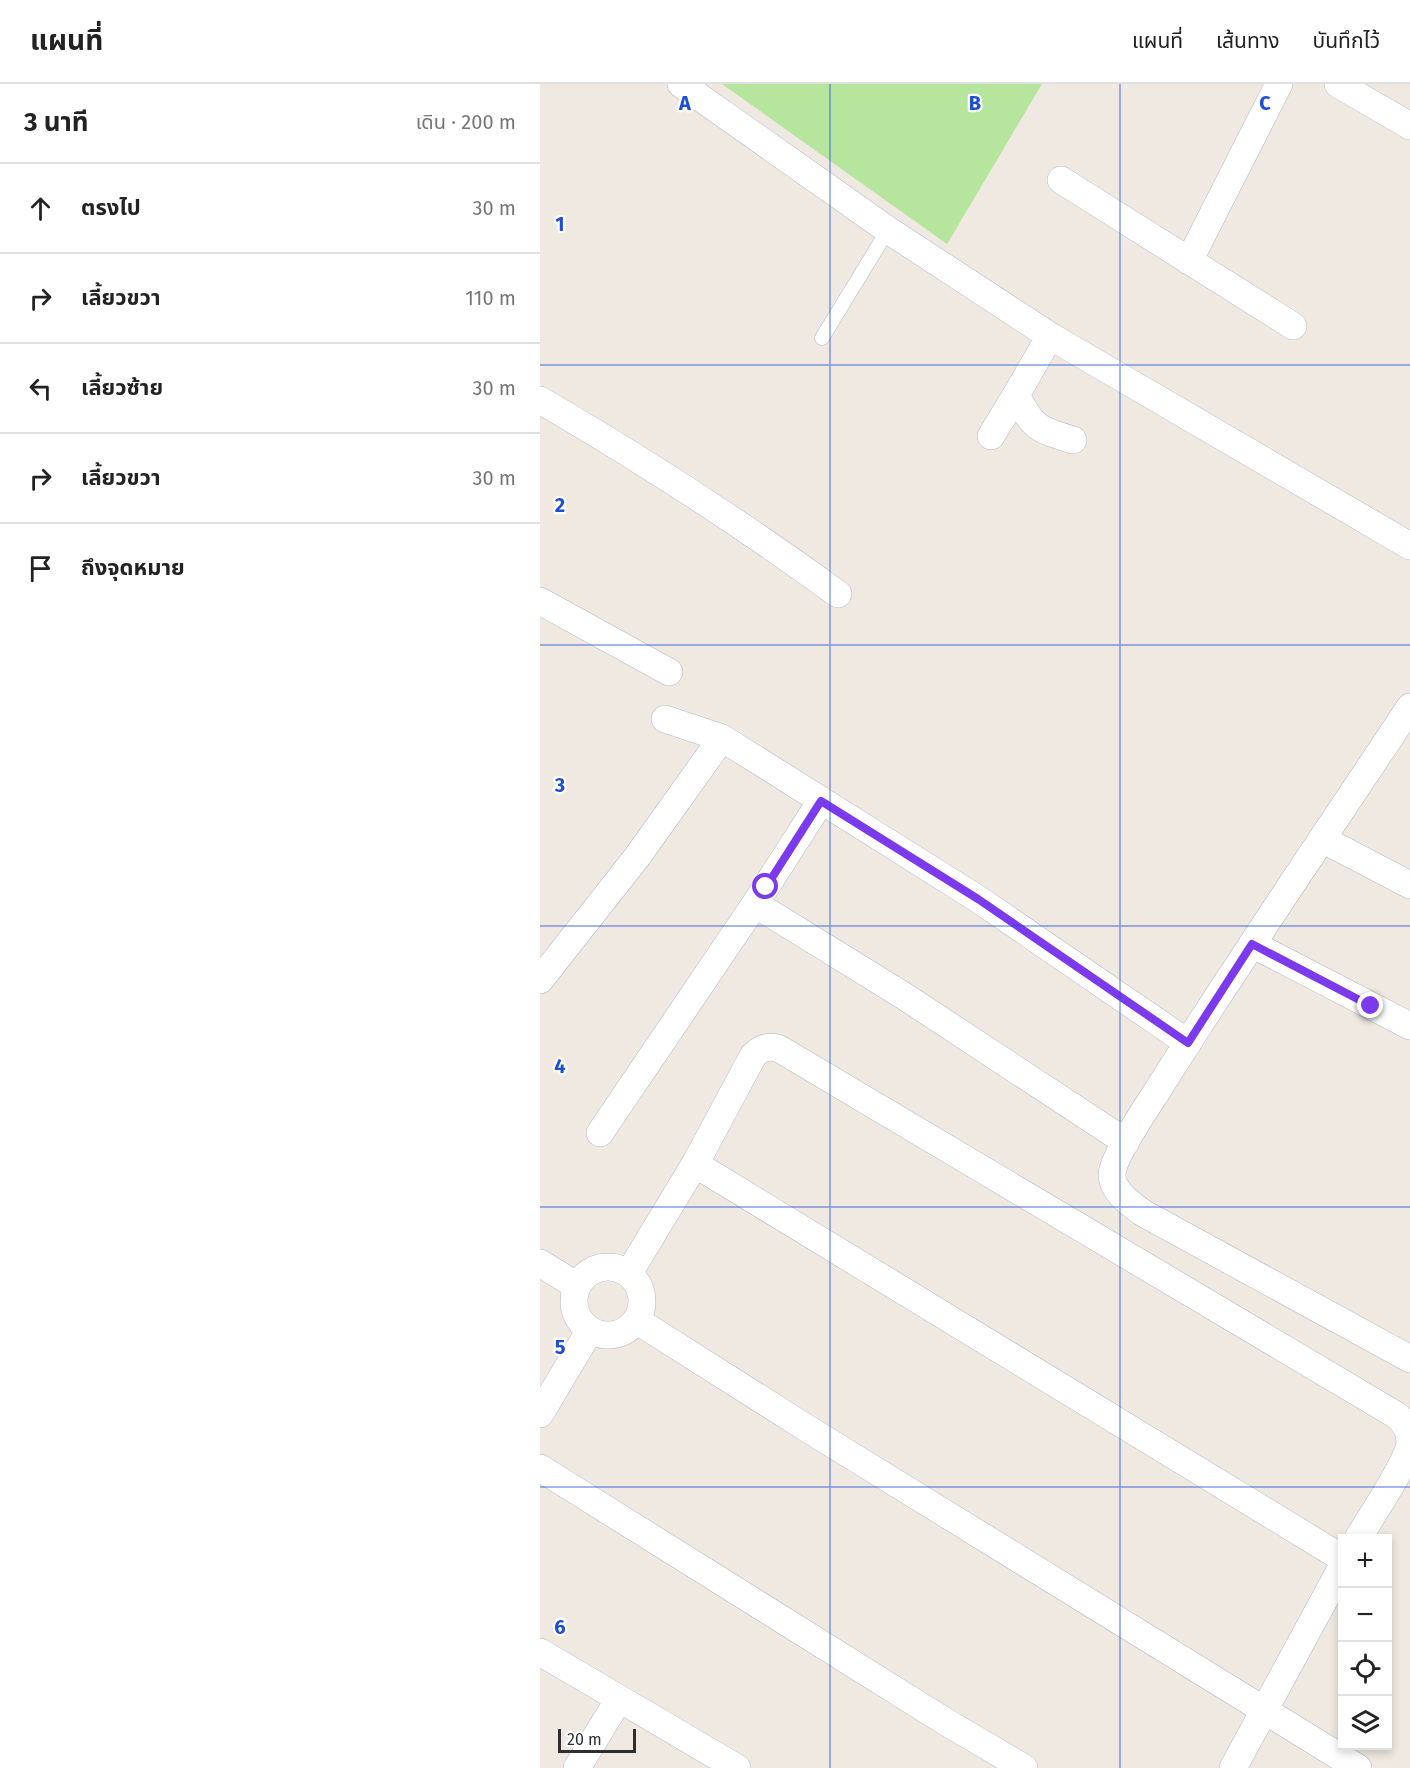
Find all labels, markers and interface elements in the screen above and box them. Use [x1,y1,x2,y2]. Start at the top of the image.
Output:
text: แผนที่ [30,24,103,57]
text: แผนที่ [1132,28,1183,54]
text: เส้นทาง [1216,28,1280,54]
text: บันทึกไว้ [1313,28,1380,54]
text: A [678,91,692,115]
text: B [969,91,981,115]
text: C [1259,91,1271,115]
text: 3 นาที [24,107,89,138]
text: เดิน · 200 m [416,110,516,134]
icon: ahead [24,192,57,225]
text: ตรงไป [81,194,141,221]
text: 30 m [472,196,516,220]
text: 1 [555,212,565,236]
icon: right [24,282,57,315]
text: เลี้ยวขวา [81,284,161,311]
text: 110 m [465,286,516,310]
icon: left [24,372,57,405]
text: เลี้ยวซ้าย [81,374,163,401]
text: 30 m [472,376,516,400]
icon: right [24,462,57,495]
text: เลี้ยวขวา [81,464,161,491]
text: 30 m [472,466,516,490]
text: 2 [555,493,565,517]
icon: arrive [24,552,57,585]
text: ถึงจุดหมาย [81,554,185,581]
text: 3 [554,773,565,797]
route start [752,873,778,899]
route end [1357,992,1383,1018]
text: 4 [554,1054,566,1078]
text: 5 [555,1335,566,1359]
map controls [1338,1534,1392,1750]
button: + [1338,1534,1392,1588]
button: − [1338,1588,1392,1642]
text: 6 [554,1615,566,1639]
button: locate [1338,1642,1392,1696]
button: layers [1338,1696,1392,1750]
scale bar [558,1726,636,1754]
text: 20 m [567,1730,602,1749]

